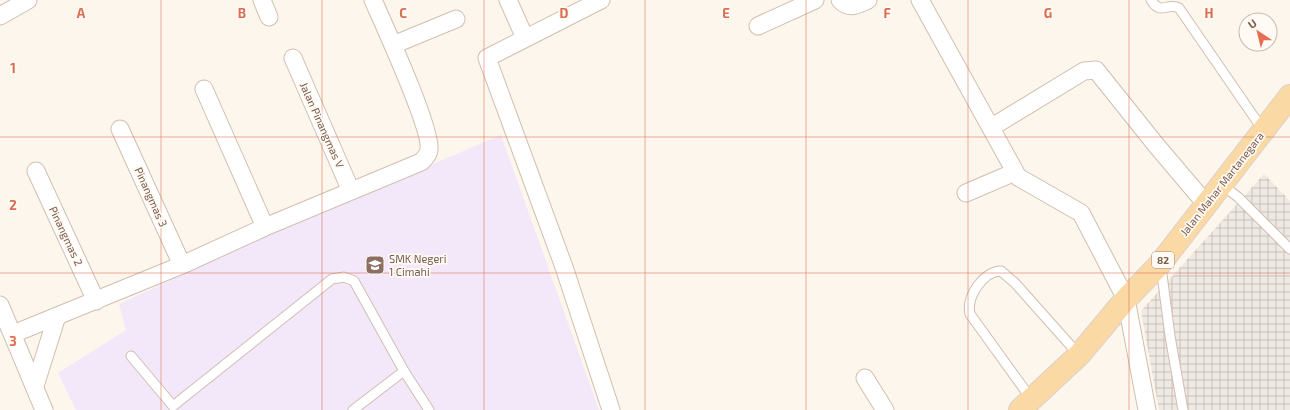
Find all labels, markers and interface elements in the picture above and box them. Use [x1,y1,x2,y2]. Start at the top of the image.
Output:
text: A [77,5,86,21]
text: B [238,5,246,21]
text: C [399,5,407,21]
text: D [560,5,569,21]
text: E [722,5,730,21]
text: F [883,5,891,21]
text: G [1044,5,1052,21]
text: H [1205,5,1214,21]
north arrow [1238,12,1278,52]
text: U [1245,16,1259,31]
text: 1 [10,60,16,76]
street label: Jalan Pinangmas V [298,80,347,170]
street label: Jalan Mahar Martanegara [1177,129,1266,238]
street label: Pinangmas 3 [132,165,170,229]
text: 2 [9,197,17,213]
street label: Pinangmas 2 [47,204,86,268]
place label: SMK Negeri 1 Cimahi [389,252,446,278]
road number: 82 [1152,252,1174,268]
school or university icon: SMK Negeri 1 Cimahi [364,254,386,276]
text: 3 [9,333,17,349]

